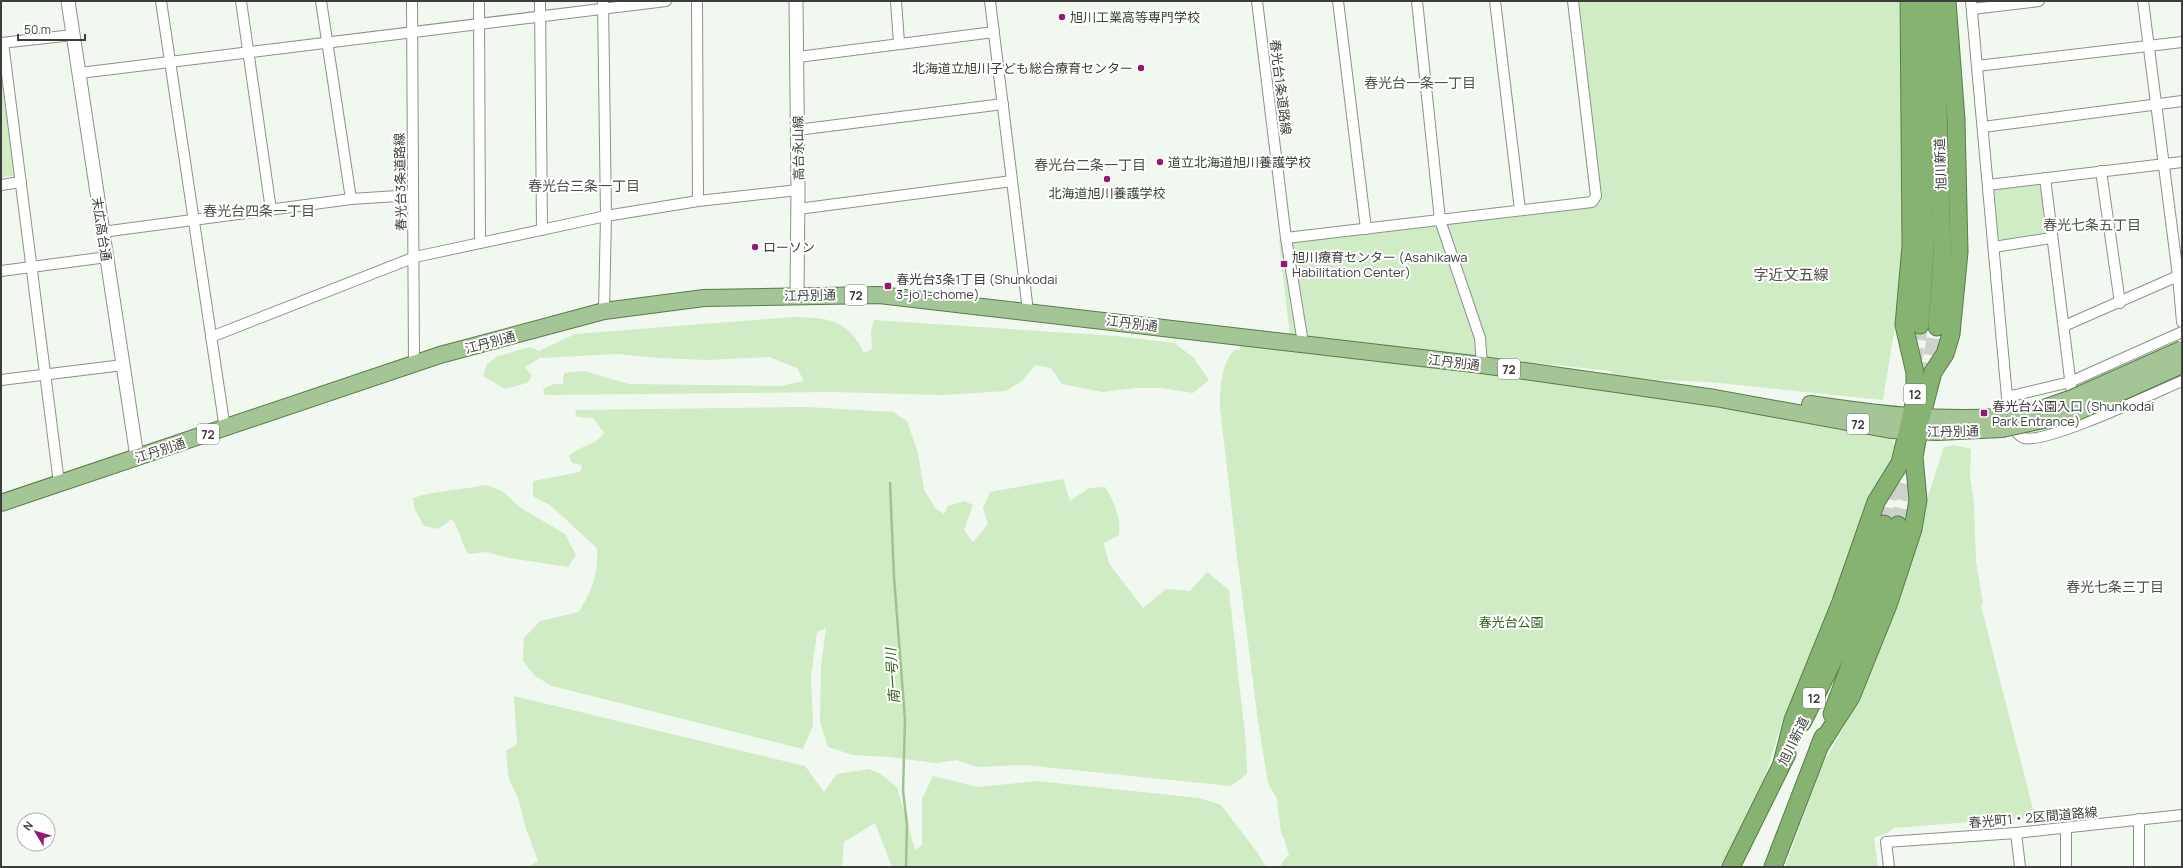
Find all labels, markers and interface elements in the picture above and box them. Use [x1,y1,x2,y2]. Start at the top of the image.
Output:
place label: 旭川工業高等専門学校 [1070,8,1200,26]
marker: 旭川工業高等専門学校 [1057,12,1067,22]
scale bar [18,16,85,42]
text: 50 m [24,21,51,38]
street label: 春光台1条道路線 [1266,38,1296,136]
place label: 北海道立旭川子ども総合療育センター [912,59,1133,77]
marker: 北海道立旭川子ども総合療育センター [1136,63,1146,73]
district label: 春光台一条一丁目 [1364,73,1476,92]
street label: 高台永山線 [788,115,808,181]
street label: 春光台3条道路線 [390,133,410,231]
street label: 旭川新道 [1930,138,1950,190]
place label: 道立北海道旭川養護学校 [1168,153,1311,171]
district label: 春光台二条一丁目 [1034,155,1146,174]
marker: 道立北海道旭川養護学校 [1155,157,1165,167]
marker: 北海道旭川養護学校 [1102,174,1112,184]
district label: 春光台三条一丁目 [528,176,640,195]
place label: 北海道旭川養護学校 [1048,184,1166,202]
street label: 末広高台通 [88,195,116,263]
district label: 春光台四条一丁目 [203,201,315,220]
district label: 春光七条五丁目 [2043,215,2141,234]
place label: ローソン [763,238,815,256]
marker: ローソン [750,242,760,252]
place label: 旭川療育センター (Asahikawa Habilitation Center) [1292,248,1467,281]
marker: 旭川療育センター (Asahikawa Habilitation Center) [1279,259,1289,269]
district label: 字近文五線 [1753,264,1829,285]
place label: 春光台3条1丁目 (Shunkodai 3-jo 1-chome) [896,270,1058,303]
marker: 春光台3条1丁目 (Shunkodai 3-jo 1-chome) [883,281,893,291]
road number: 72 [845,285,867,305]
street label: 江丹別通 [784,286,836,304]
street label: 江丹別通 [1105,311,1159,335]
street label: 江丹別通 [463,327,517,357]
street label: 江丹別通 [1427,350,1481,374]
road number: 72 [1498,359,1520,379]
road number: 12 [1904,384,1926,404]
place label: 春光台公園入口 (Shunkodai Park Entrance) [1992,397,2154,430]
marker: 春光台公園入口 (Shunkodai Park Entrance) [1979,408,1989,418]
road number: 72 [1847,414,1869,434]
street label: 江丹別通 [1927,422,1979,440]
road number: 72 [197,424,219,444]
street label: 江丹別通 [132,433,188,467]
district label: 春光七条三丁目 [2066,577,2164,596]
park label: 春光台公園 [1478,613,1544,631]
water label: 南一号川 [880,645,903,705]
road number: 12 [1803,688,1825,708]
street label: 旭川新道 [1774,714,1812,768]
street label: 春光町1・2区間道路線 [1968,802,2098,832]
north arrow [16,812,56,852]
text: N [19,818,36,833]

